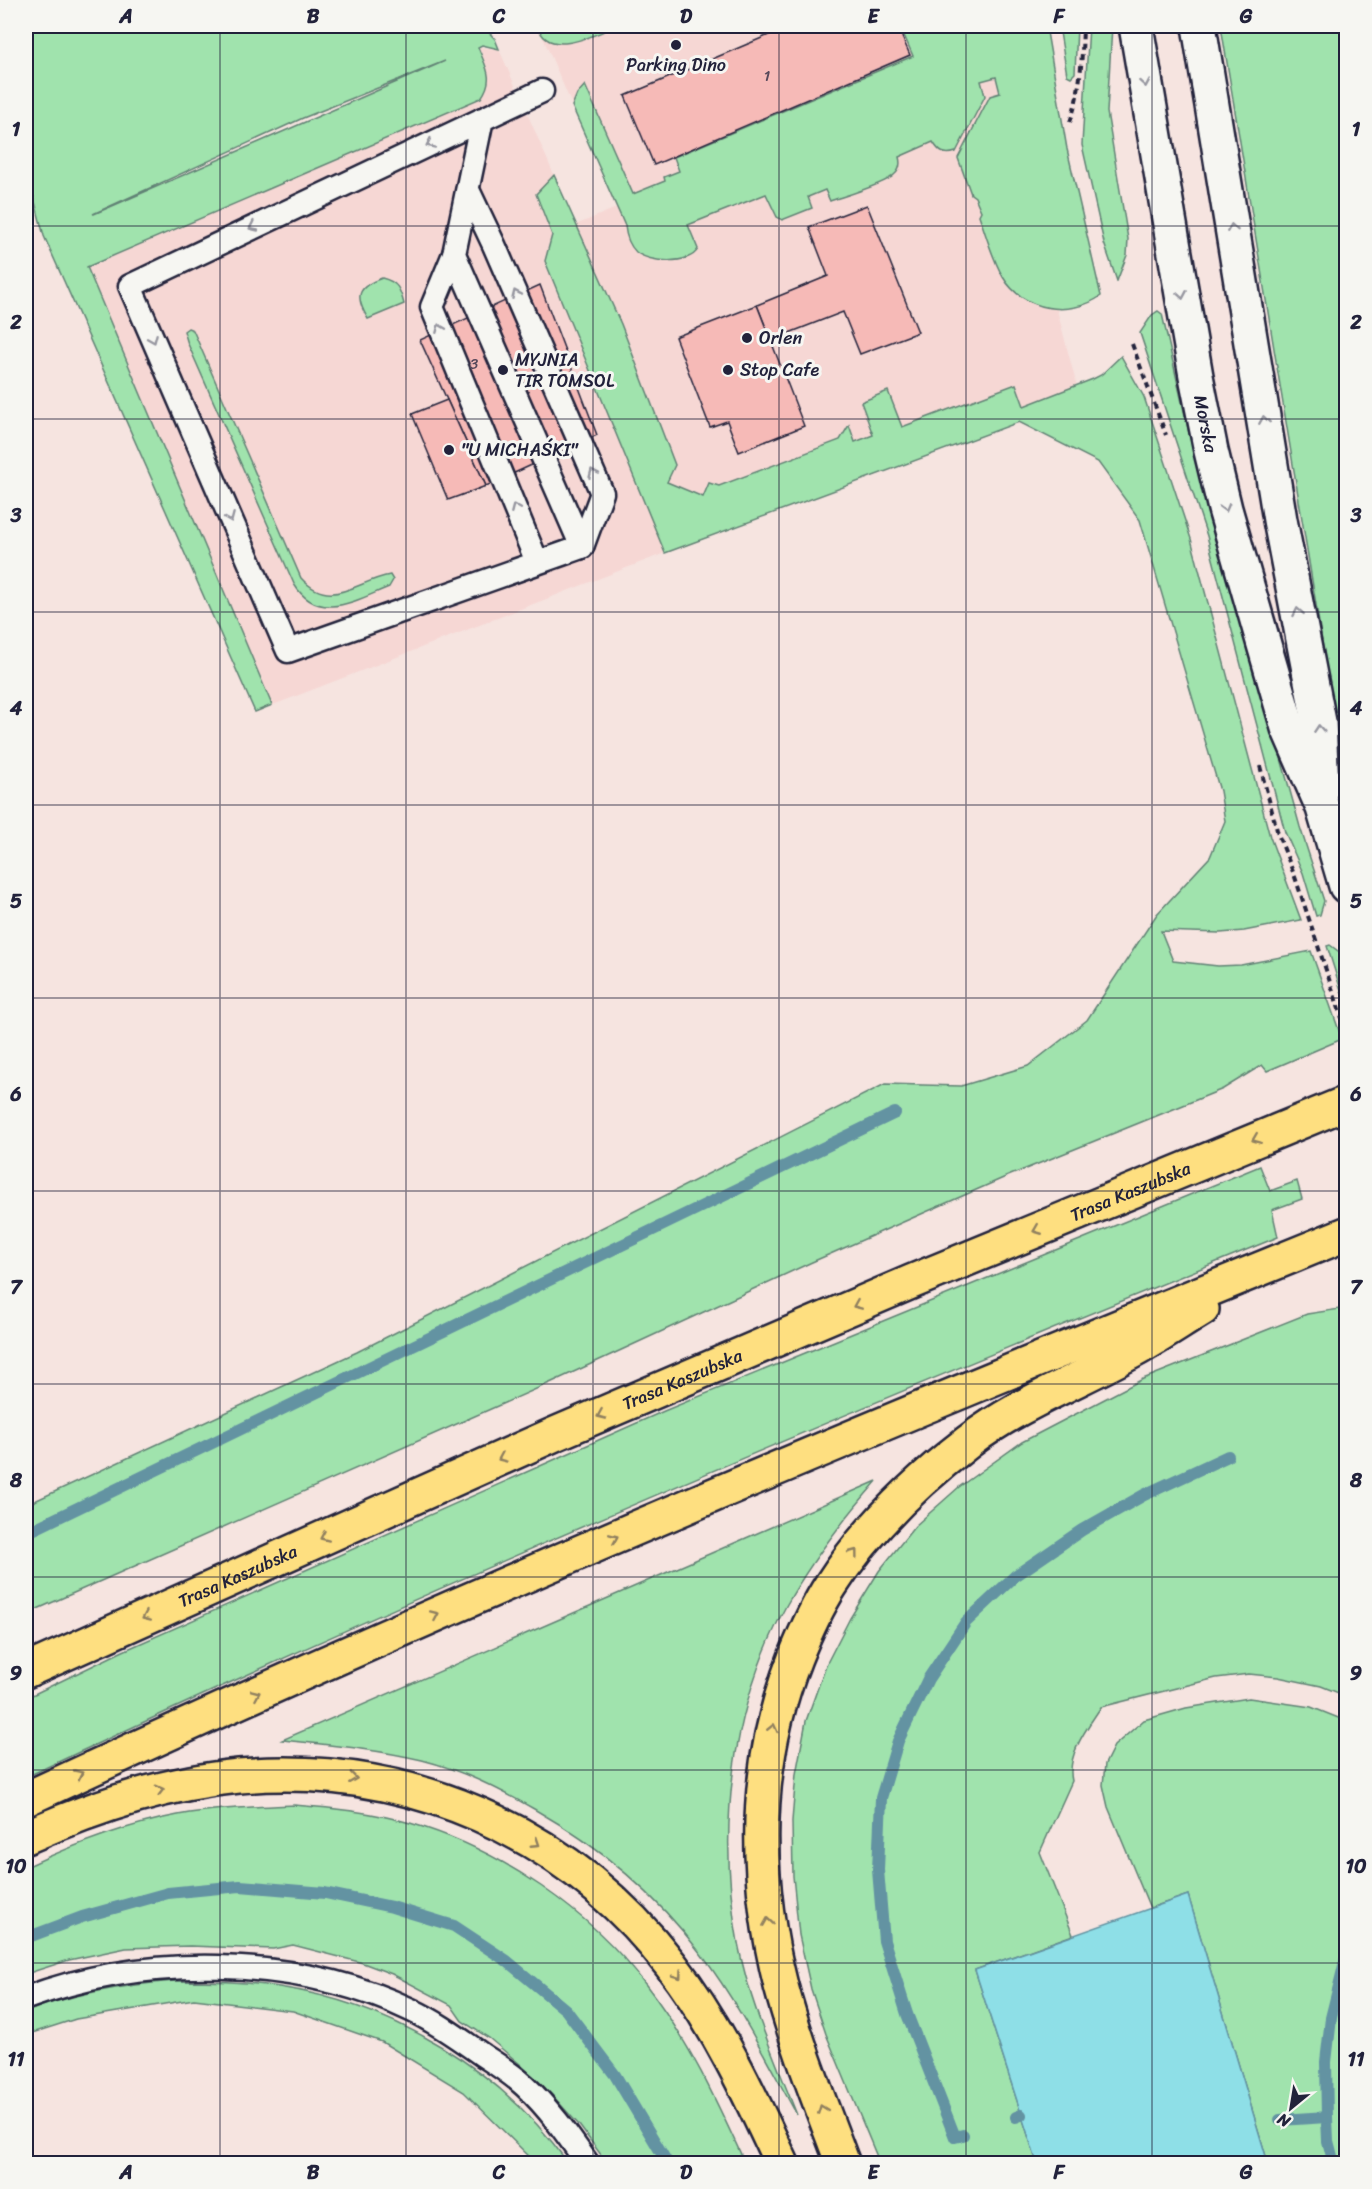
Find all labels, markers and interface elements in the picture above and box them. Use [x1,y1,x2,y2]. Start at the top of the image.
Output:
text: A [118,0,133,34]
text: B [307,0,320,34]
text: C [492,0,506,34]
text: D [680,0,693,34]
text: E [867,0,880,34]
text: F [1053,0,1066,34]
text: G [1239,0,1253,34]
marker: Parking Dino [669,38,683,52]
place label: Parking Dino [626,49,726,81]
house number: 1 [764,63,770,89]
one-way arrow [1139,79,1151,88]
text: 1 [12,112,21,147]
text: 1 [1352,112,1361,147]
one-way arrow [425,136,436,148]
one-way arrow [249,220,260,232]
one-way arrow [1227,223,1239,232]
one-way arrow [511,289,523,300]
one-way arrow [1175,290,1188,300]
text: 2 [9,305,22,340]
text: 2 [1349,305,1362,340]
place label: Orlen [759,322,802,354]
one-way arrow [435,323,447,334]
marker: Orlen [740,331,754,345]
one-way arrow [146,333,158,344]
place label: MYJNIA TIR TOMSOL [515,344,615,397]
house number: 3 [470,351,478,377]
place label: Stop Cafe [740,354,820,386]
marker: MYJNIA TIR TOMSOL [496,363,510,377]
marker: Stop Cafe [721,363,735,377]
street label: Morska [1184,392,1227,457]
one-way arrow [1258,415,1271,425]
place label: "U MICHAŚKI" [461,434,579,466]
marker: "U MICHAŚKI" [442,443,456,457]
one-way arrow [588,468,600,479]
text: 3 [10,498,22,533]
text: 3 [1350,498,1362,533]
one-way arrow [510,503,522,514]
one-way arrow [1217,503,1230,513]
one-way arrow [223,512,235,523]
one-way arrow [1292,607,1305,617]
text: 4 [9,691,23,726]
text: 4 [1349,691,1363,726]
one-way arrow [1313,724,1326,733]
text: 5 [10,884,22,919]
text: 5 [1350,884,1362,919]
text: 6 [9,1077,22,1112]
text: 6 [1349,1077,1362,1112]
one-way arrow [1252,1132,1263,1144]
street label: Trasa Kaszubska [1065,1152,1197,1231]
one-way arrow [1033,1223,1044,1235]
text: 7 [10,1270,23,1305]
text: 7 [1350,1270,1363,1305]
one-way arrow [853,1298,864,1310]
street label: Trasa Kaszubska [617,1339,748,1420]
one-way arrow [596,1408,607,1420]
one-way arrow [497,1451,508,1463]
text: 8 [9,1463,23,1498]
text: 8 [1349,1463,1363,1498]
one-way arrow [319,1530,330,1542]
one-way arrow [607,1533,618,1545]
street label: Trasa Kaszubska [173,1535,304,1617]
one-way arrow [847,1548,858,1559]
one-way arrow [141,1609,152,1621]
one-way arrow [428,1611,439,1623]
text: 9 [10,1656,22,1691]
text: 9 [1350,1656,1362,1691]
one-way arrow [250,1689,261,1701]
one-way arrow [765,1723,778,1733]
one-way arrow [72,1770,83,1782]
one-way arrow [349,1772,358,1784]
one-way arrow [155,1785,165,1798]
one-way arrow [529,1836,540,1847]
text: 10 [5,1849,27,1884]
text: 10 [1345,1849,1367,1884]
one-way arrow [762,1917,775,1927]
one-way arrow [671,1968,682,1979]
text: 11 [7,2042,25,2077]
text: 11 [1347,2042,1365,2077]
north arrow [1261,2078,1321,2138]
one-way arrow [817,2104,830,2115]
text: N [1271,2105,1297,2136]
text: A [118,2155,133,2189]
text: B [307,2155,320,2189]
text: C [492,2155,506,2189]
text: D [680,2155,693,2189]
text: E [867,2155,880,2189]
text: F [1053,2155,1066,2189]
text: G [1239,2155,1253,2189]

